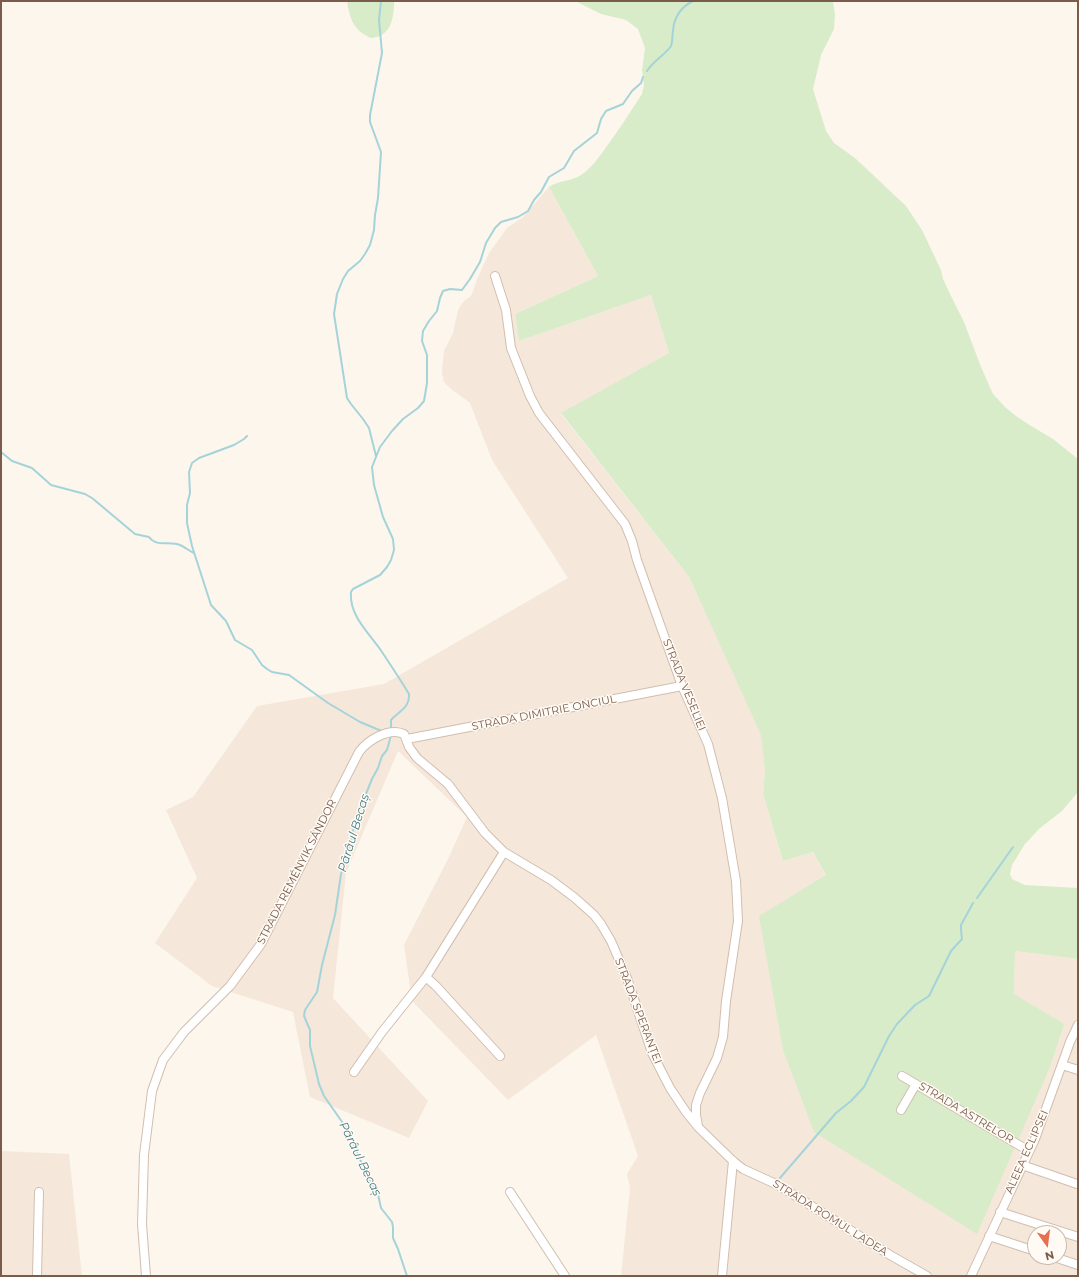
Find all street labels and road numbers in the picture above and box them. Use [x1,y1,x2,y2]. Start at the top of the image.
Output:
street label: STRADA VESELIEI [660,637,708,733]
street label: STRADA DIMITRIE ONCIUL [471,692,617,734]
street label: STRADA REMÉNYIK SÁNDOR [255,797,339,947]
street label: STRADA SPERANȚEI [612,956,664,1066]
street label: STRADA ASTRELOR [916,1079,1016,1147]
street label: ALEEA ECLIPSEI [1003,1108,1051,1196]
street label: STRADA ROMUL LADEA [770,1177,890,1259]

